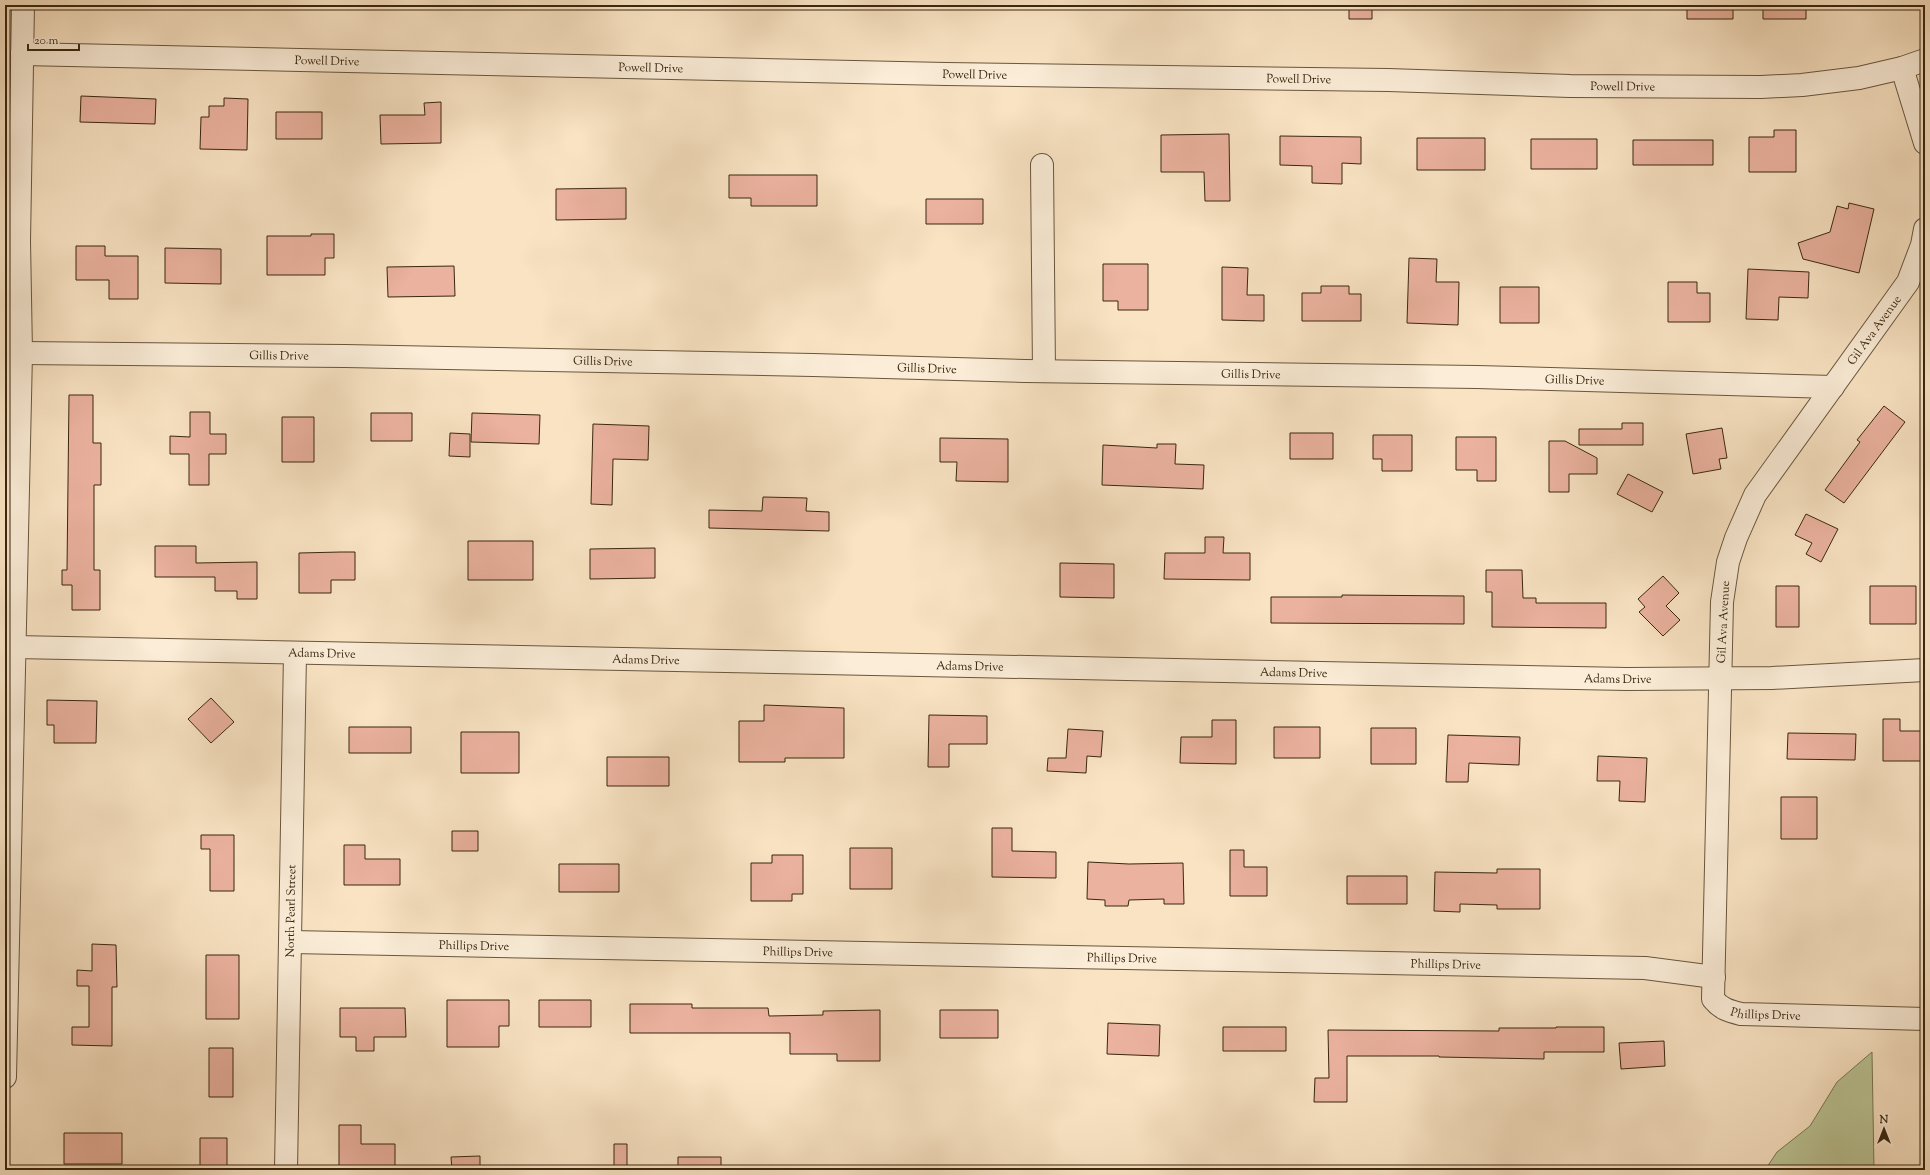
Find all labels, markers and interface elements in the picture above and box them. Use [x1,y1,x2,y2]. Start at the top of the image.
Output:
scale bar [28,26,79,52]
text: 20 m [34,32,59,50]
street label: Powell Drive [294,52,360,71]
street label: Powell Drive [618,59,684,78]
street label: Powell Drive [942,66,1008,85]
street label: Powell Drive [1266,70,1332,89]
street label: Powell Drive [1590,78,1656,96]
street label: Gil Ava Avenue [1843,292,1907,369]
street label: Gillis Drive [249,347,309,366]
street label: Gillis Drive [573,352,633,372]
street label: Gillis Drive [897,359,957,379]
street label: Gillis Drive [1221,366,1281,384]
street label: Gillis Drive [1545,371,1605,391]
street label: Gil Ava Avenue [1713,580,1735,664]
street label: Adams Drive [288,644,356,664]
street label: Adams Drive [612,651,680,670]
street label: Adams Drive [936,657,1004,677]
street label: Adams Drive [1260,664,1328,683]
street label: Adams Drive [1584,670,1652,689]
street label: North Pearl Street [282,864,301,958]
street label: Phillips Drive [439,937,510,956]
street label: Phillips Drive [763,943,834,962]
street label: Phillips Drive [1087,949,1158,969]
street label: Phillips Drive [1411,956,1481,975]
street label: Phillips Drive [1728,1004,1801,1026]
north arrow [1864,1109,1904,1149]
text: N [1879,1112,1889,1128]

